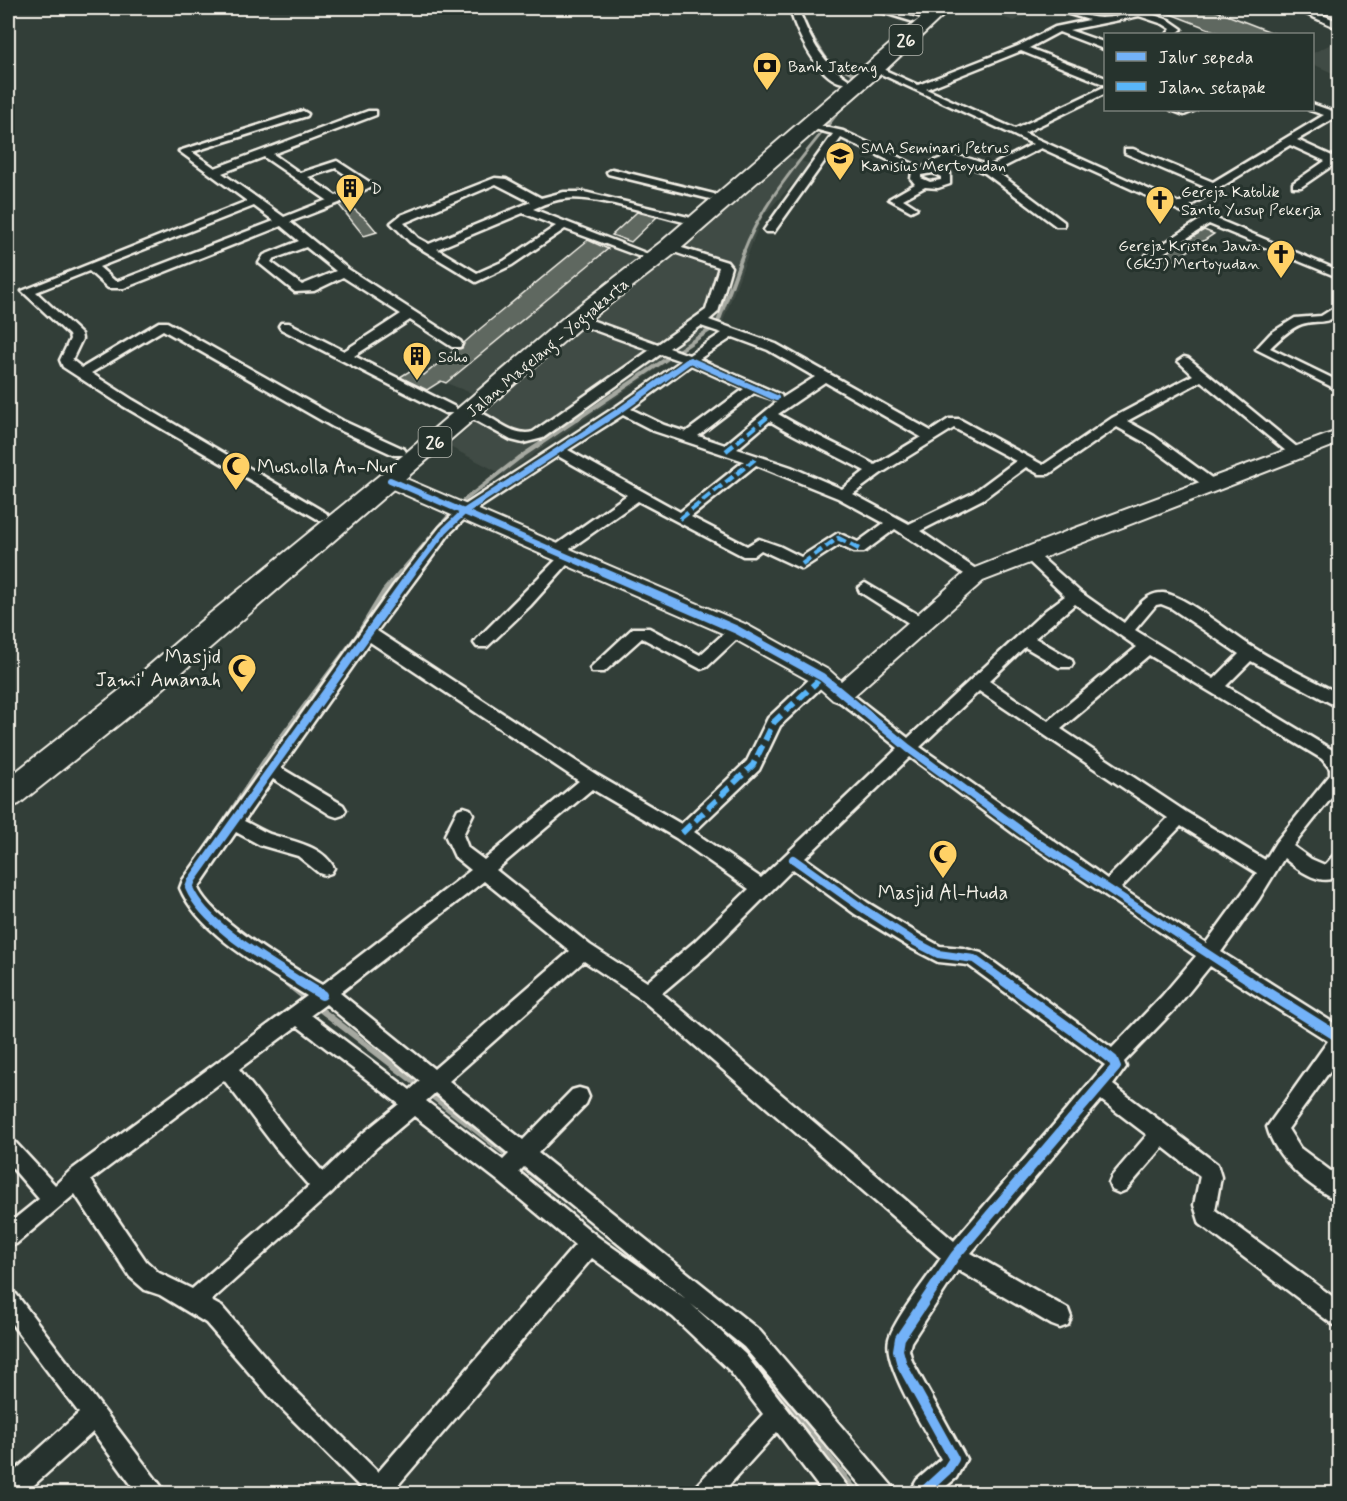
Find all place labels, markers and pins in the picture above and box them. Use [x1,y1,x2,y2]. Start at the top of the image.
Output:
bank icon: Bank Jateng [751,50,783,92]
place label: Bank Jateng [788,57,877,78]
place label: SMA Seminari Petrus Kanisius Mertoyudan [861,138,1009,177]
school or university icon: SMA Seminari Petrus Kanisius Mertoyudan [824,140,856,182]
building icon: D [334,172,366,214]
place label: D [371,179,382,200]
place label: Gereja Katolik Santo Yusup Pekerja [1181,182,1322,221]
church icon: Gereja Katolik Santo Yusup Pekerja [1144,184,1176,226]
place label: Gereja Kristen Jawa (GKJ) Mertoyudan [1118,236,1260,275]
church icon: Gereja Kristen Jawa (GKJ) Mertoyudan [1265,238,1297,280]
building icon: Soho [401,340,433,382]
place label: Soho [438,347,468,368]
mosque icon: Musholla An-Nur [220,450,252,492]
place label: Musholla An-Nur [257,454,398,481]
place label: Masjid Jami' Amanah [95,644,221,694]
mosque icon: Masjid Jami' Amanah [226,652,258,694]
mosque icon: Masjid Al-Huda [927,838,959,880]
place label: Masjid Al-Huda [878,880,1008,907]

